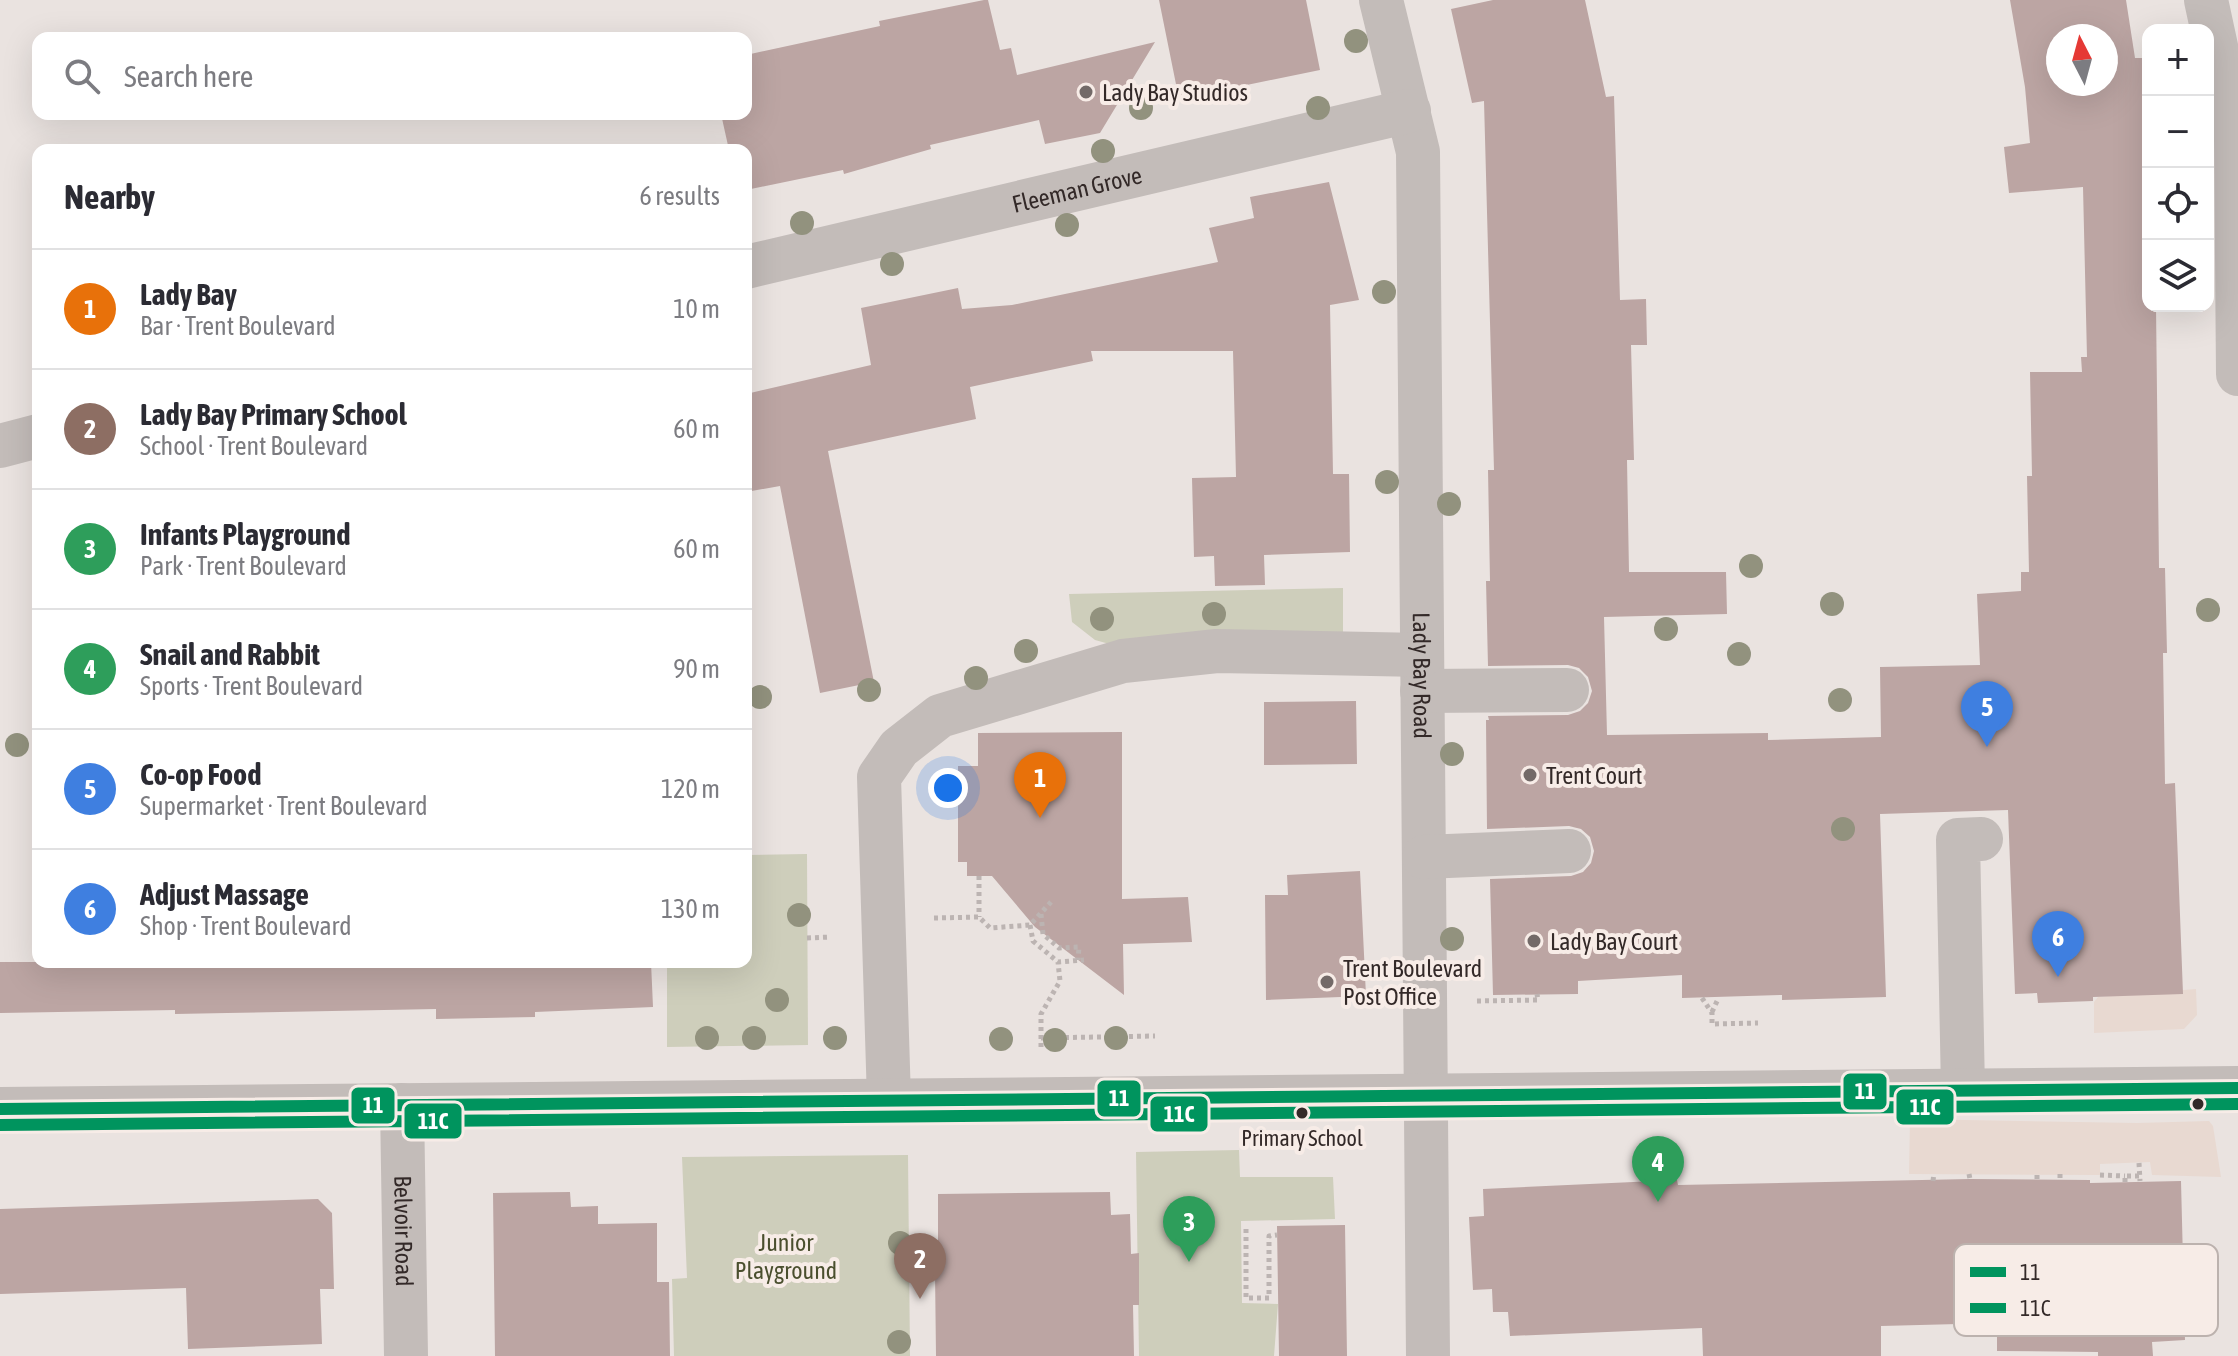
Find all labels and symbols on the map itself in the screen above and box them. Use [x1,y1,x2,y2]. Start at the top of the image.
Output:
north arrow [2046,24,2118,96]
place label: Lady Bay Studios [1102,79,1248,106]
marker: Lady Bay Studios [1077,83,1095,101]
street label: Fleeman Grove [1009,161,1144,217]
street label: Lady Bay Road [1408,612,1436,739]
pin: 5 [1961,681,2013,747]
pin: 1 [1014,752,1066,818]
place label: Trent Court [1546,762,1642,789]
marker: Trent Court [1521,766,1539,784]
your location [928,768,968,808]
pin: 6 [2032,911,2084,977]
place label: Lady Bay Court [1550,928,1678,955]
marker: Lady Bay Court [1525,932,1543,950]
place label: Trent Boulevard Post Office [1343,955,1482,1010]
marker: Trent Boulevard Post Office [1318,973,1336,991]
line badge: 11 [1842,1072,1888,1111]
text: 11 [1855,1078,1875,1104]
line badge: 11 [1096,1079,1142,1118]
text: 11 [1109,1085,1129,1111]
line badge: 11 [350,1086,396,1125]
line badge: 11C [1895,1088,1955,1126]
text: 11 [363,1092,383,1118]
text: 11C [1910,1094,1940,1120]
line badge: 11C [1149,1095,1209,1133]
unlabelled marker [2190,1096,2206,1112]
text: 11C [1164,1101,1194,1127]
line badge: 11C [403,1102,463,1140]
marker: Primary School [1294,1105,1310,1121]
text: 11C [418,1108,448,1134]
place label: Primary School [1241,1125,1363,1151]
pin: 4 [1632,1136,1684,1202]
street label: Belvoir Road [390,1175,418,1287]
pin: 3 [1163,1196,1215,1262]
park label: Junior Playground [735,1229,837,1284]
pin: 2 [894,1233,946,1299]
legend [1954,1244,2218,1336]
text: 11 [2020,1259,2041,1285]
text: 11C [2020,1295,2051,1321]

